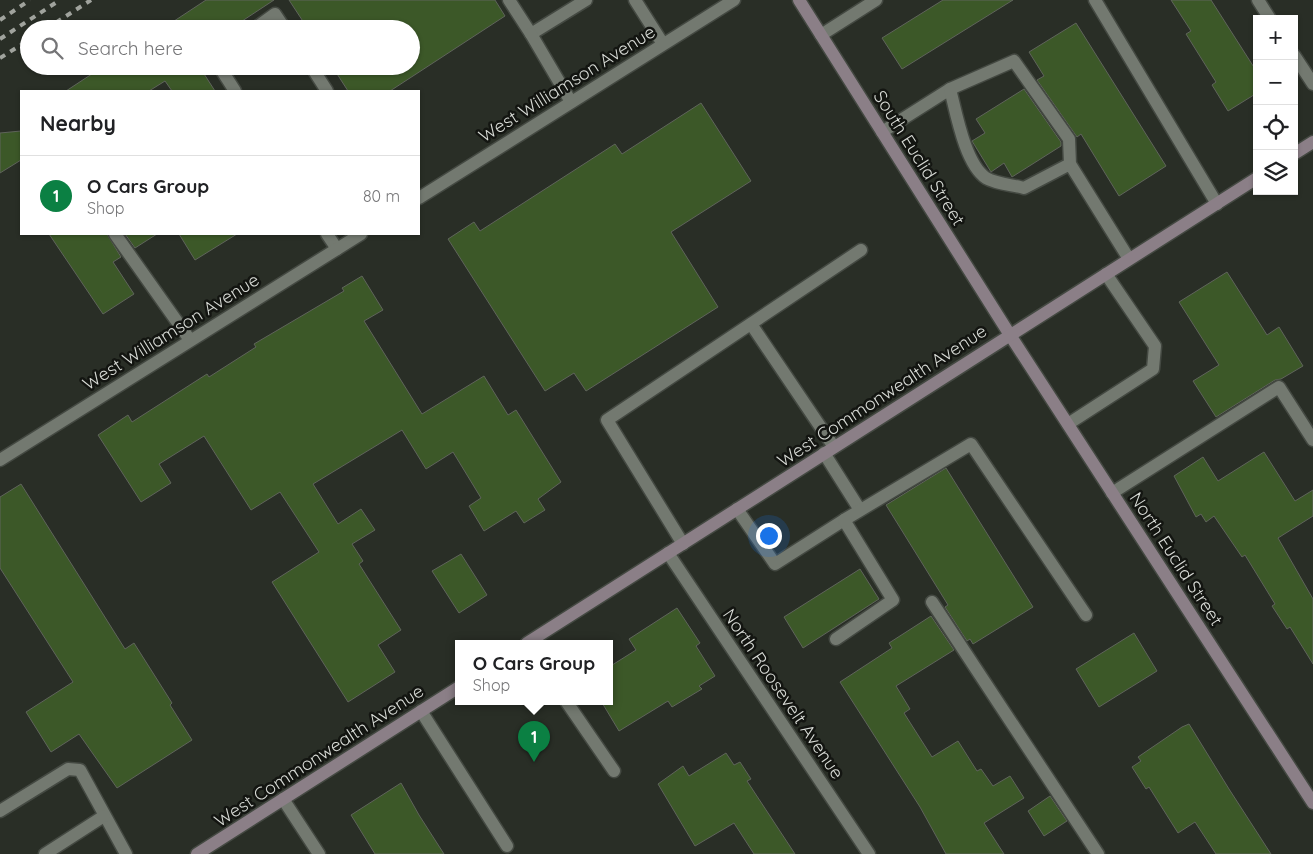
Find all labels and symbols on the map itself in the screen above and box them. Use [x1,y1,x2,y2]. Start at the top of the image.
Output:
street label: West Williamson Avenue [474,20,659,147]
street label: South Euclid Street [869,86,970,230]
street label: West Williamson Avenue [78,268,263,395]
street label: West Commonwealth Avenue [773,319,991,472]
street label: North Euclid Street [1125,488,1228,630]
your location [756,523,782,549]
street label: North Roosevelt Avenue [718,604,849,783]
street label: West Commonwealth Avenue [210,679,428,832]
pin: 1 [518,721,550,762]

